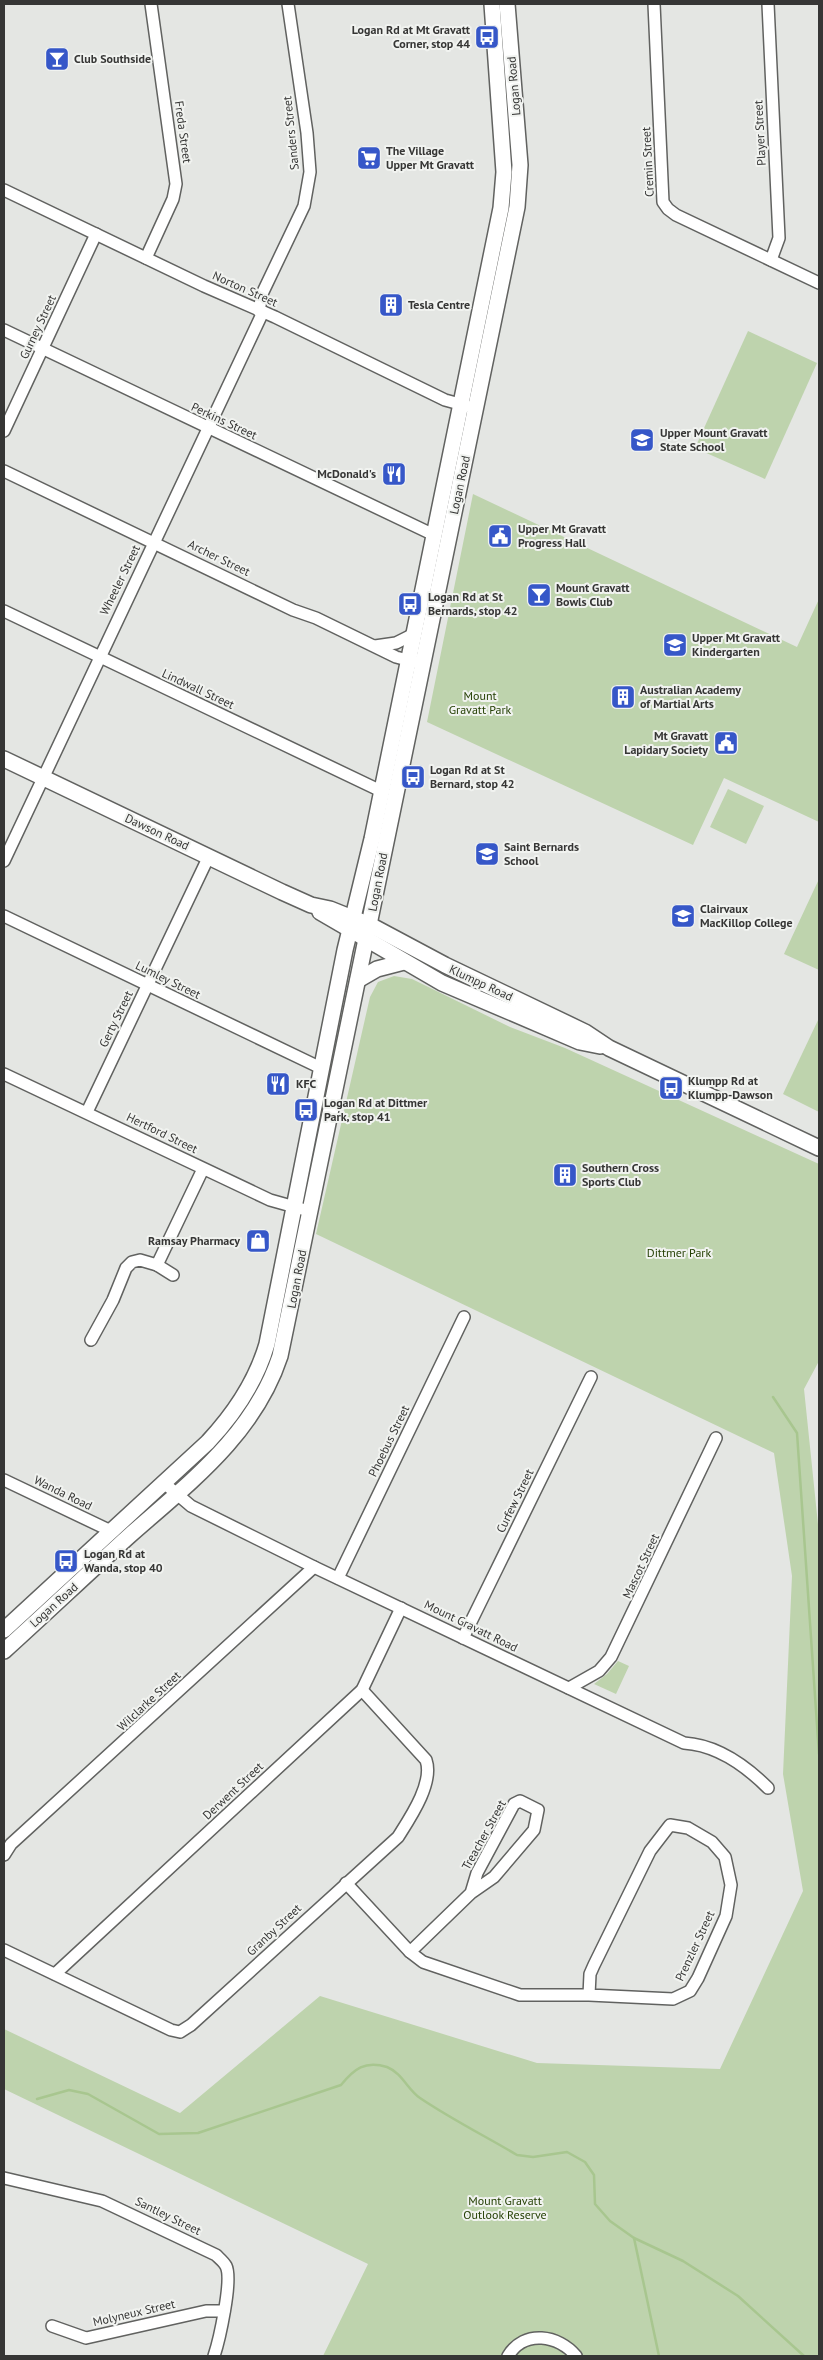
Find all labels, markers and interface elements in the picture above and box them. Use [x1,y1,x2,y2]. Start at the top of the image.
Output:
place label: Logan Rd at Mt Gravatt Corner, stop 44 [352,22,471,51]
bus stop icon: Logan Rd at Mt Gravatt Corner, stop 44 [474,24,500,50]
bar icon: Club Southside [44,46,70,72]
place label: Club Southside [74,51,151,66]
street label: Logan Road [503,56,524,116]
street label: Sanders Street [279,95,302,171]
street label: Freda Street [172,100,195,164]
street label: Player Street [750,100,769,166]
street label: Cremin Street [638,127,657,197]
place label: The Village Upper Mt Gravatt [386,143,475,172]
supermarket icon: The Village Upper Mt Gravatt [356,145,382,171]
street label: Norton Street [210,268,280,310]
street label: Gurney Street [16,292,59,361]
building icon: Tesla Centre [378,292,404,318]
place label: Tesla Centre [408,297,470,312]
street label: Perkins Street [189,399,260,442]
place label: Upper Mount Gravatt State School [660,425,768,454]
school or university icon: Upper Mount Gravatt State School [629,427,655,453]
street label: Logan Road [446,454,473,516]
restaurant icon: McDonald's [381,461,407,487]
place label: McDonald's [317,466,376,481]
place label: Upper Mt Gravatt Progress Hall [518,521,607,550]
public building icon: Upper Mt Gravatt Progress Hall [487,523,513,549]
street label: Archer Street [186,536,253,579]
street label: Wheeler Street [96,542,143,617]
place label: Mount Gravatt Bowls Club [556,580,630,609]
bar icon: Mount Gravatt Bowls Club [526,582,552,608]
place label: Logan Rd at St Bernards, stop 42 [428,589,518,618]
bus stop icon: Logan Rd at St Bernards, stop 42 [397,591,423,617]
place label: Upper Mt Gravatt Kindergarten [692,630,781,659]
school or university icon: Upper Mt Gravatt Kindergarten [662,632,688,658]
street label: Lindwall Street [160,665,237,712]
place label: Australian Academy of Martial Arts [640,682,741,711]
building icon: Australian Academy of Martial Arts [610,684,636,710]
park label: Mount Gravatt Park [449,688,512,717]
place label: Mt Gravatt Lapidary Society [624,728,709,757]
public building icon: Mt Gravatt Lapidary Society [713,730,739,756]
place label: Logan Rd at St Bernard, stop 42 [430,762,515,791]
bus stop icon: Logan Rd at St Bernard, stop 42 [400,764,426,790]
street label: Dawson Road [123,810,192,853]
place label: Saint Bernards School [504,839,579,868]
school or university icon: Saint Bernards School [474,841,500,867]
street label: Logan Road [364,851,391,913]
place label: Clairvaux MacKillop College [700,901,793,930]
school or university icon: Clairvaux MacKillop College [670,903,696,929]
street label: Lumley Street [133,957,203,1002]
street label: Klumpp Road [447,961,515,1004]
street label: Gerty Street [95,988,136,1049]
restaurant icon: KFC [265,1071,291,1097]
place label: Klumpp Rd at Klumpp-Dawson [688,1073,773,1102]
bus stop icon: Klumpp Rd at Klumpp-Dawson [658,1075,684,1101]
place label: KFC [296,1076,317,1091]
place label: Logan Rd at Dittmer Park, stop 41 [324,1095,428,1124]
bus stop icon: Logan Rd at Dittmer Park, stop 41 [293,1097,319,1123]
street label: Hertford Street [124,1109,200,1156]
place label: Southern Cross Sports Club [582,1160,659,1189]
building icon: Southern Cross Sports Club [552,1162,578,1188]
shop icon: Ramsay Pharmacy [245,1228,271,1254]
place label: Ramsay Pharmacy [148,1233,240,1248]
park label: Dittmer Park [647,1245,711,1260]
street label: Logan Road [283,1248,310,1310]
street label: Phoebus Street [365,1403,412,1479]
street label: Curfew Street [493,1466,536,1535]
street label: Wanda Road [32,1472,95,1513]
street label: Mascot Street [619,1531,662,1601]
place label: Logan Rd at Wanda, stop 40 [84,1546,163,1575]
bus stop icon: Logan Rd at Wanda, stop 40 [53,1548,79,1574]
street label: Logan Road [27,1579,81,1630]
street label: Mount Gravatt Road [422,1596,520,1655]
street label: Wilclarke Street [114,1667,183,1734]
street label: Derwent Street [199,1759,266,1822]
street label: Treacher Street [458,1797,509,1872]
street label: Granby Street [243,1901,304,1959]
street label: Prenzler Street [672,1908,717,1983]
street label: Santley Street [133,2193,204,2238]
park label: Mount Gravatt Outlook Reserve [463,2193,547,2222]
street label: Molyneux Street [91,2296,176,2329]

